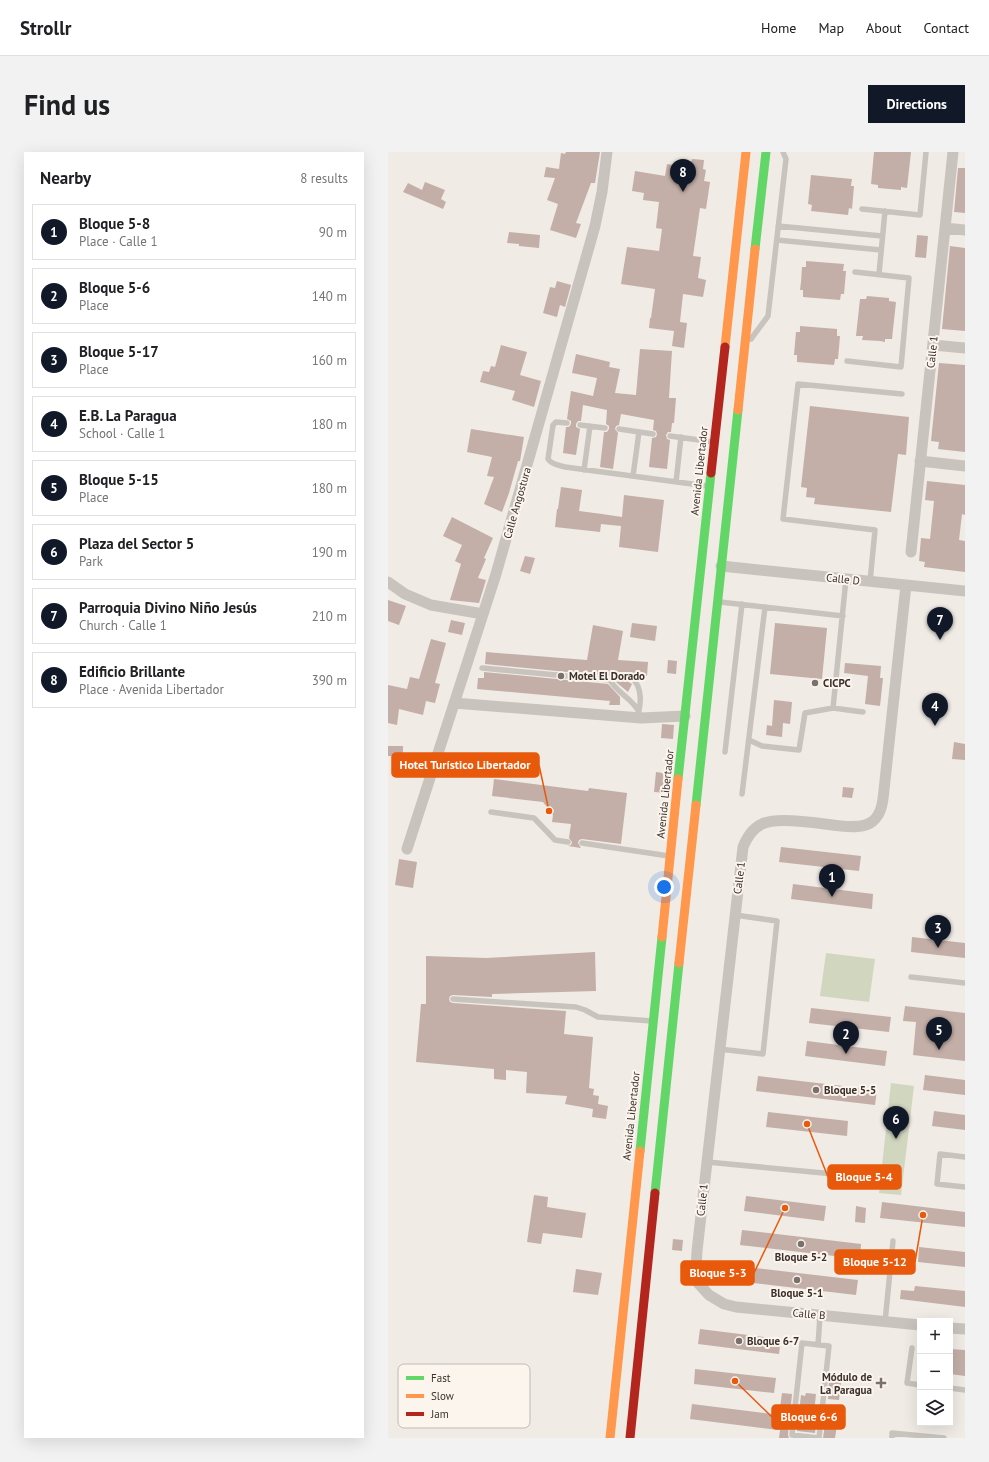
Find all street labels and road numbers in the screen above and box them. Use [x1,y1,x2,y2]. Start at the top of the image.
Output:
street label: Calle 1 [923,335,941,369]
street label: Avenida Libertador [687,426,711,516]
street label: Calle Angostura [500,466,534,540]
street label: Calle D [826,570,860,588]
street label: Avenida Libertador [653,749,677,839]
street label: Calle 1 [730,861,748,895]
street label: Avenida Libertador [619,1071,643,1161]
street label: Calle 1 [693,1183,711,1217]
street label: Calle B [792,1306,826,1322]

